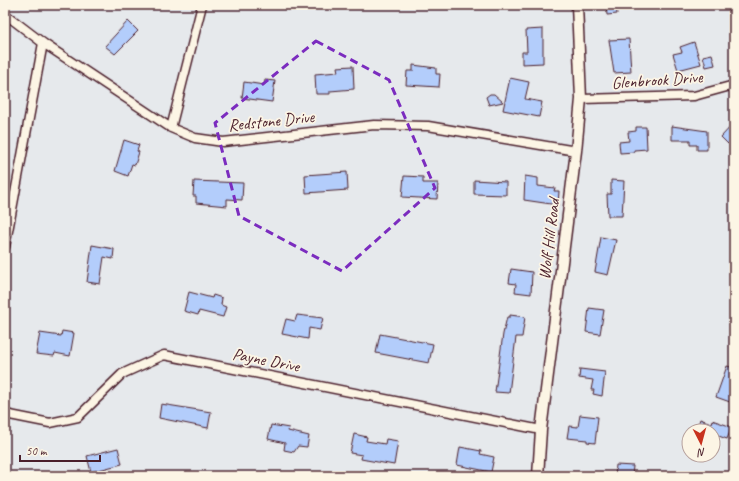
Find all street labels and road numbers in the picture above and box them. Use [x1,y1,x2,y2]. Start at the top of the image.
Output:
street label: Glenbrook Drive [611,66,704,94]
street label: Redstone Drive [227,106,316,136]
street label: Wolf Hill Road [534,194,565,281]
street label: Payne Drive [231,343,303,377]

